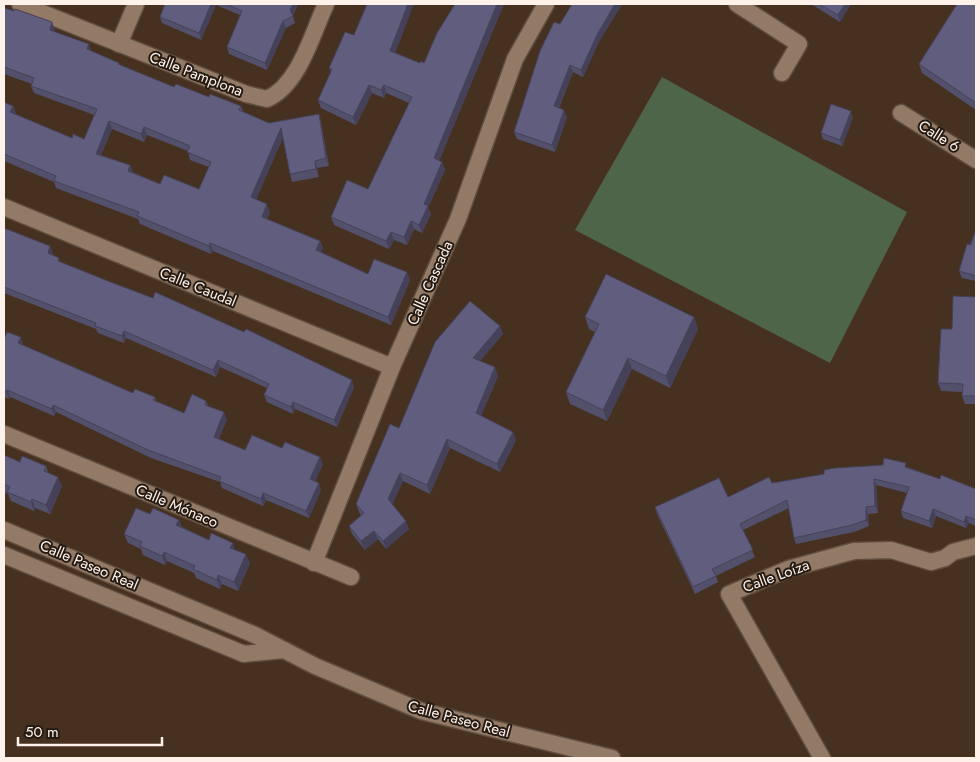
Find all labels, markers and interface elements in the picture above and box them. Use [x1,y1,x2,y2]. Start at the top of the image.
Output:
street label: Calle Pamplona [146,46,246,102]
street label: Calle 6 [914,115,964,157]
street label: Calle Cascada [402,237,458,329]
street label: Calle Caudal [156,262,240,312]
street label: Calle Mónaco [132,479,222,533]
street label: Calle Paseo Real [36,534,142,596]
street label: Calle Loíza [740,554,812,598]
street label: Calle Paseo Real [406,695,512,743]
scale bar [18,714,161,746]
text: 50 m [25,721,59,743]

